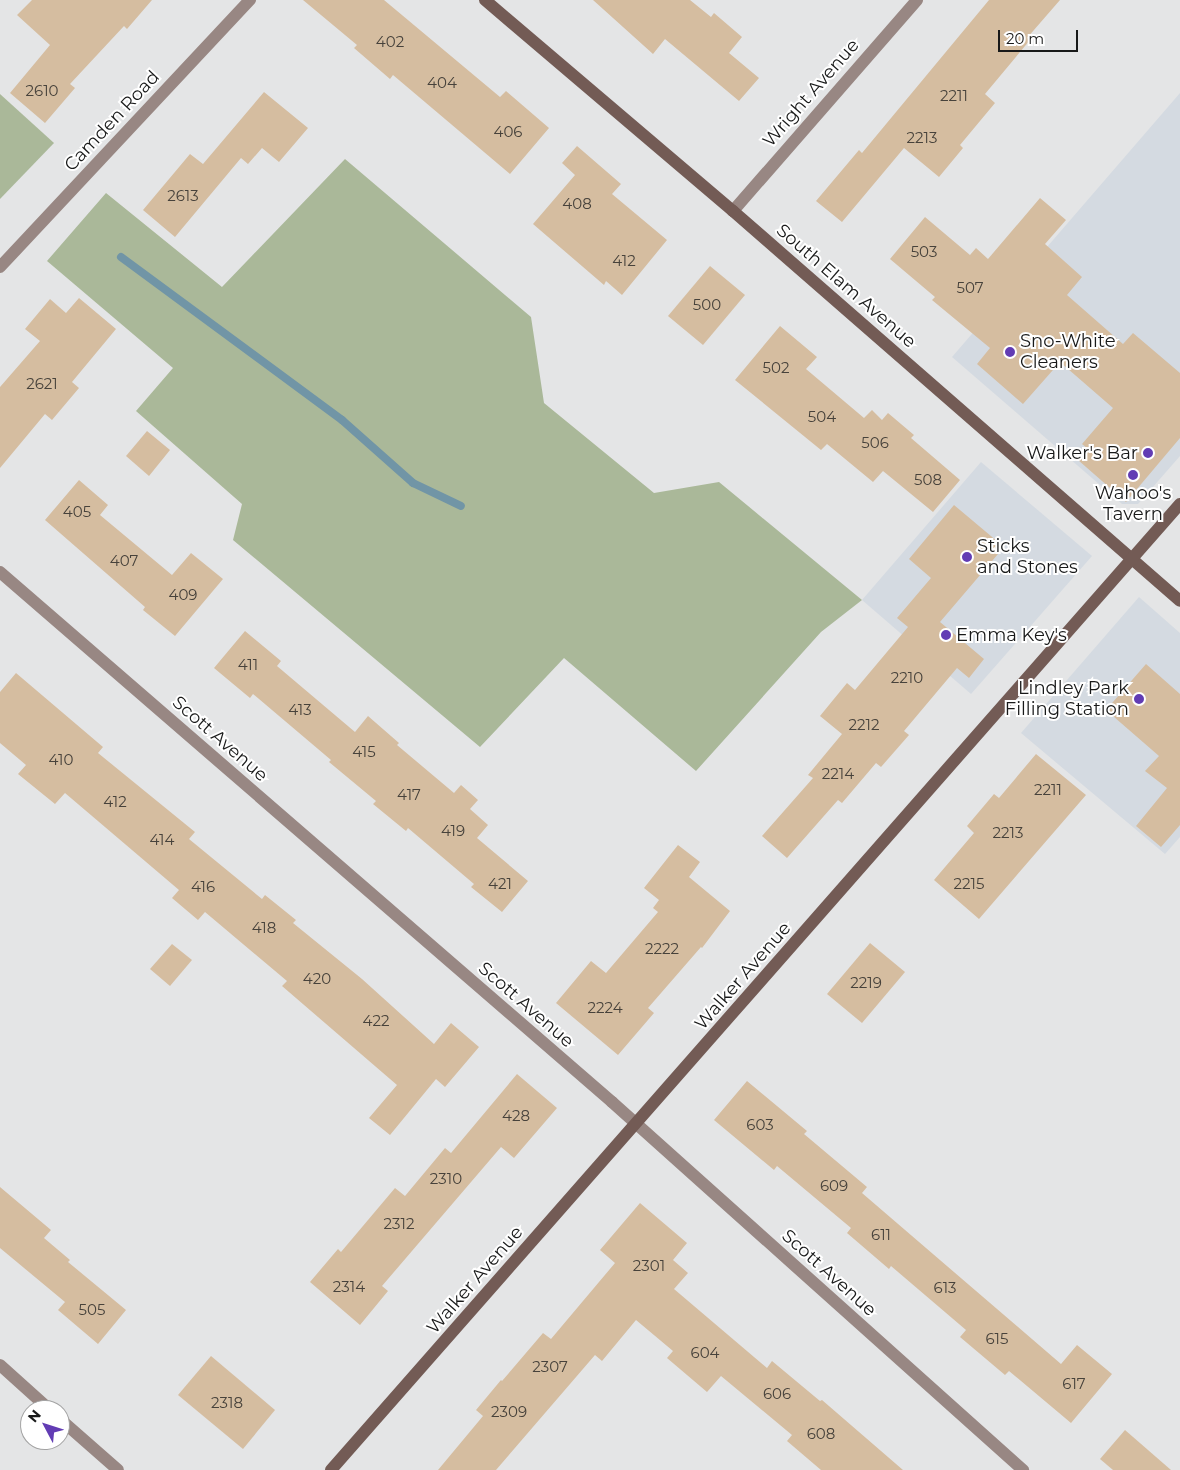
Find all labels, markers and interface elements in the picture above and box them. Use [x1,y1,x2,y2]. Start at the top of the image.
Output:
scale bar [1000,20,1080,52]
text: 20 m [1006,29,1044,48]
house number: 402 [376,33,404,51]
street label: Wright Avenue [758,35,864,151]
street label: Camden Road [60,66,164,176]
house number: 404 [427,74,457,92]
house number: 2610 [26,82,58,100]
house number: 2211 [940,87,968,105]
house number: 406 [494,123,522,141]
house number: 2213 [907,129,937,147]
house number: 2613 [167,187,199,205]
house number: 408 [562,195,592,213]
street label: South Elam Avenue [772,219,920,353]
house number: 503 [911,243,937,261]
house number: 412 [612,252,636,270]
house number: 507 [956,279,984,297]
house number: 500 [693,296,721,314]
place label: Sno-White Cleaners [1020,331,1116,374]
marker: Sno-White Cleaners [1004,346,1016,358]
house number: 502 [763,359,789,377]
house number: 2621 [26,375,58,393]
house number: 504 [808,408,836,426]
house number: 506 [861,434,889,452]
place label: Walker's Bar [1027,442,1138,464]
marker: Walker's Bar [1142,447,1154,459]
marker: Wahoo's Tavern [1127,469,1139,481]
house number: 508 [914,471,942,489]
place label: Wahoo's Tavern [1095,483,1171,526]
house number: 405 [63,503,91,521]
place label: Sticks and Stones [977,536,1078,578]
marker: Sticks and Stones [961,551,973,563]
house number: 407 [110,552,138,570]
house number: 409 [169,586,197,604]
place label: Emma Key's [956,624,1067,646]
marker: Emma Key's [940,629,952,641]
house number: 411 [238,656,258,674]
house number: 2210 [891,669,923,687]
place label: Lindley Park Filling Station [1005,678,1129,721]
street label: Scott Avenue [168,692,272,786]
marker: Lindley Park Filling Station [1133,693,1145,705]
house number: 413 [288,701,312,719]
house number: 2212 [849,716,879,734]
house number: 415 [352,743,376,761]
house number: 410 [49,751,73,769]
house number: 2214 [822,765,854,783]
house number: 2211 [1034,781,1062,799]
house number: 417 [397,786,421,804]
house number: 412 [103,793,127,811]
house number: 419 [441,822,465,840]
house number: 2213 [993,824,1023,842]
house number: 414 [150,831,174,849]
house number: 421 [488,875,512,893]
house number: 2215 [954,875,984,893]
house number: 416 [191,878,215,896]
street label: Walker Avenue [690,918,796,1034]
house number: 418 [252,919,276,937]
house number: 2222 [645,940,679,958]
street label: Scott Avenue [474,958,578,1052]
house number: 420 [303,970,331,988]
house number: 2219 [850,974,882,992]
house number: 2224 [587,999,623,1017]
house number: 422 [363,1012,389,1030]
house number: 428 [502,1107,530,1125]
house number: 603 [746,1116,774,1134]
house number: 2310 [430,1170,462,1188]
house number: 609 [820,1177,848,1195]
house number: 2312 [384,1215,414,1233]
street label: Walker Avenue [422,1222,528,1338]
street label: Scott Avenue [777,1225,881,1321]
house number: 611 [871,1226,891,1244]
house number: 2301 [633,1257,665,1275]
house number: 2314 [333,1278,365,1296]
house number: 613 [933,1279,957,1297]
house number: 505 [79,1301,105,1319]
house number: 615 [985,1330,1009,1348]
house number: 604 [691,1344,719,1362]
house number: 2307 [532,1358,568,1376]
house number: 617 [1062,1375,1086,1393]
house number: 606 [763,1385,791,1403]
house number: 2318 [211,1394,243,1412]
north arrow [20,1400,70,1450]
house number: 2309 [491,1403,527,1421]
text: N [24,1406,45,1426]
house number: 608 [807,1425,835,1443]

